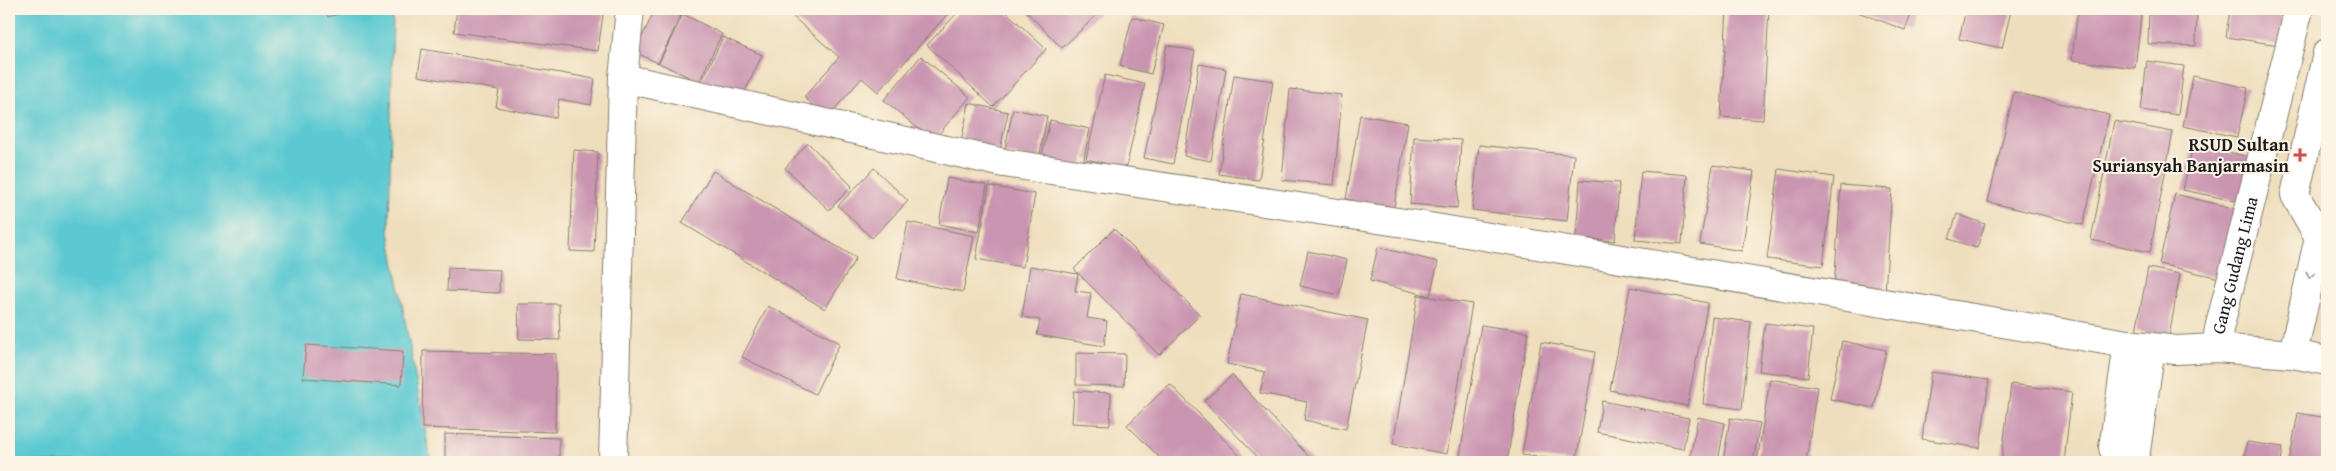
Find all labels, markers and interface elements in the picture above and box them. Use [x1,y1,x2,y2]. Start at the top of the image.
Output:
place label: RSUD Sultan Suriansyah Banjarmasin [2093,131,2289,179]
marker: RSUD Sultan Suriansyah Banjarmasin [2293,148,2307,162]
street label: Gang Gudang Lima [2204,193,2265,337]
one-way arrow [2305,270,2316,279]

